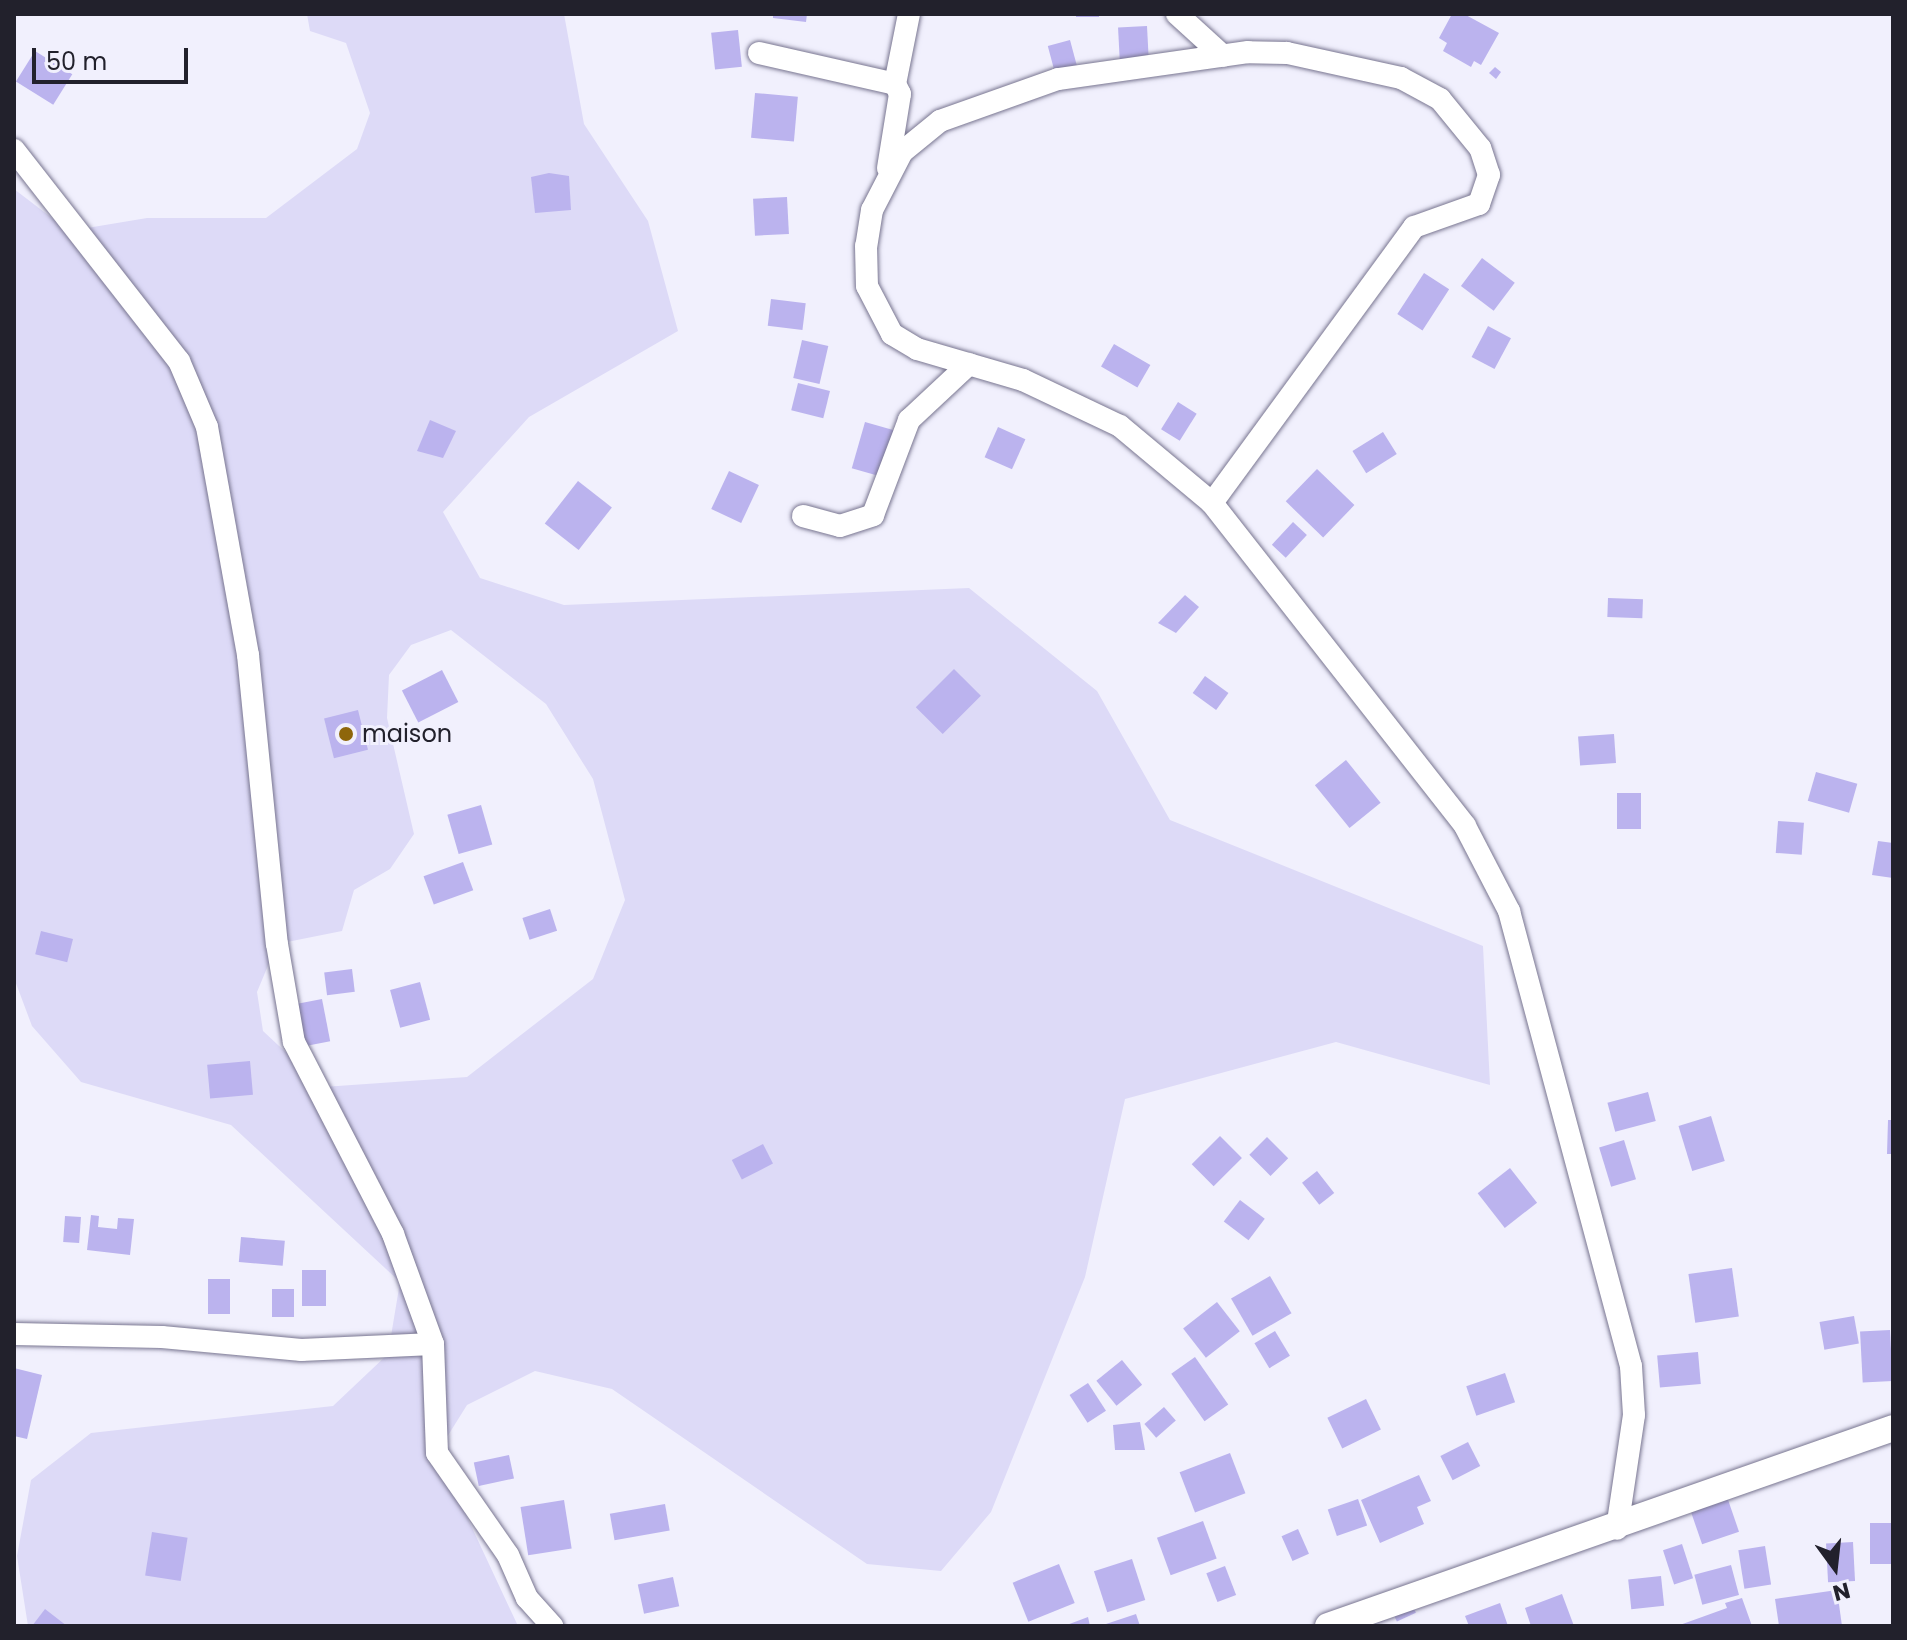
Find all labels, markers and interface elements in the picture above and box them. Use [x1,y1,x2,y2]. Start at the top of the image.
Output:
scale bar [36,32,192,82]
text: 50 m [46,45,107,78]
place label: maison [362,720,452,748]
marker: maison [337,725,355,743]
north arrow [1795,1528,1875,1608]
text: N [1829,1575,1853,1609]

